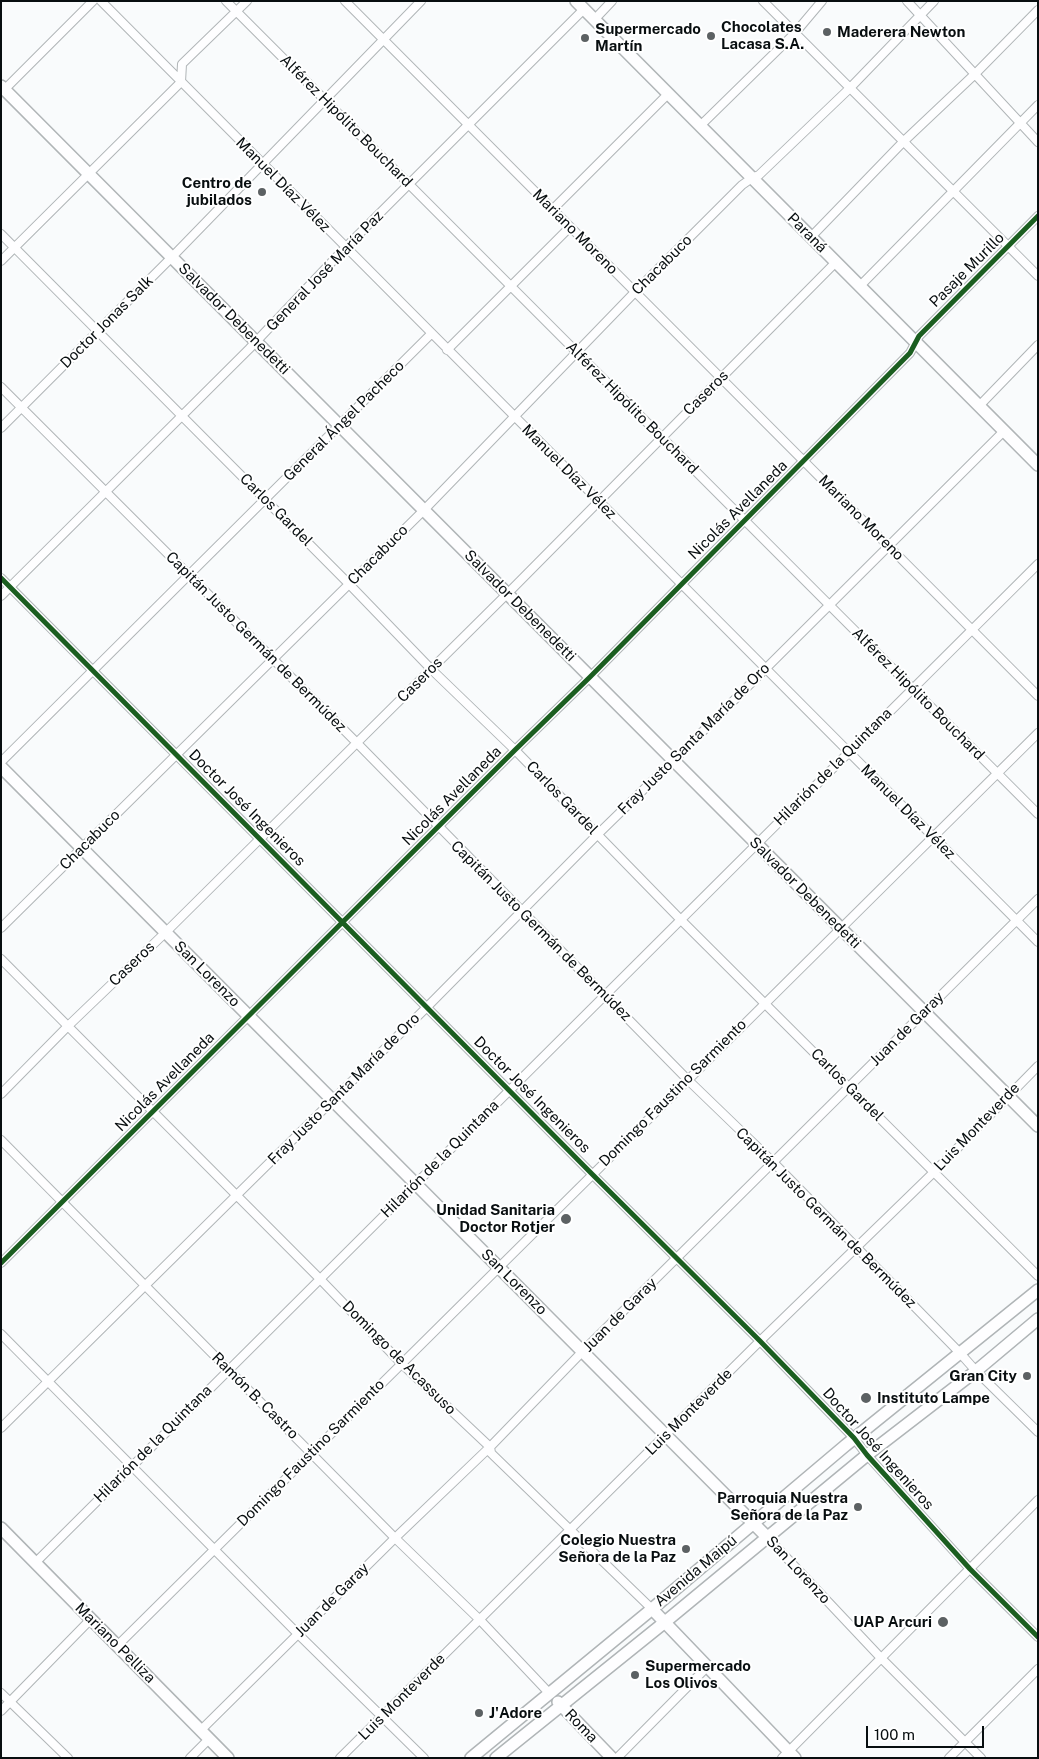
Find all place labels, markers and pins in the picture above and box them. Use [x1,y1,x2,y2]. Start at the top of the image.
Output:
place label: Chocolates Lacasa S.A. [721,18,804,53]
place label: Supermercado Martín [595,20,701,55]
place label: Maderera Newton [837,23,965,41]
marker: Maderera Newton [821,26,833,38]
marker: Chocolates Lacasa S.A. [705,30,717,42]
marker: Supermercado Martín [579,32,591,44]
place label: Centro de jubilados [182,174,252,209]
marker: Centro de jubilados [256,186,268,198]
place label: Unidad Sanitaria Doctor Rotjer [436,1201,555,1236]
marker: Unidad Sanitaria Doctor Rotjer [559,1212,573,1226]
place label: Gran City [949,1367,1017,1385]
marker: Gran City [1021,1370,1033,1382]
place label: Instituto Lampe [877,1389,990,1407]
marker: Instituto Lampe [859,1391,873,1405]
place label: Parroquia Nuestra Señora de la Paz [717,1489,848,1524]
marker: Parroquia Nuestra Señora de la Paz [852,1501,864,1513]
place label: Colegio Nuestra Señora de la Paz [558,1531,676,1566]
marker: Colegio Nuestra Señora de la Paz [680,1543,692,1555]
place label: UAP Arcuri [853,1613,932,1631]
marker: UAP Arcuri [936,1615,950,1629]
place label: Supermercado Los Olivos [645,1657,751,1692]
marker: Supermercado Los Olivos [629,1669,641,1681]
place label: J'Adore [489,1704,542,1722]
marker: J'Adore [473,1707,485,1719]

